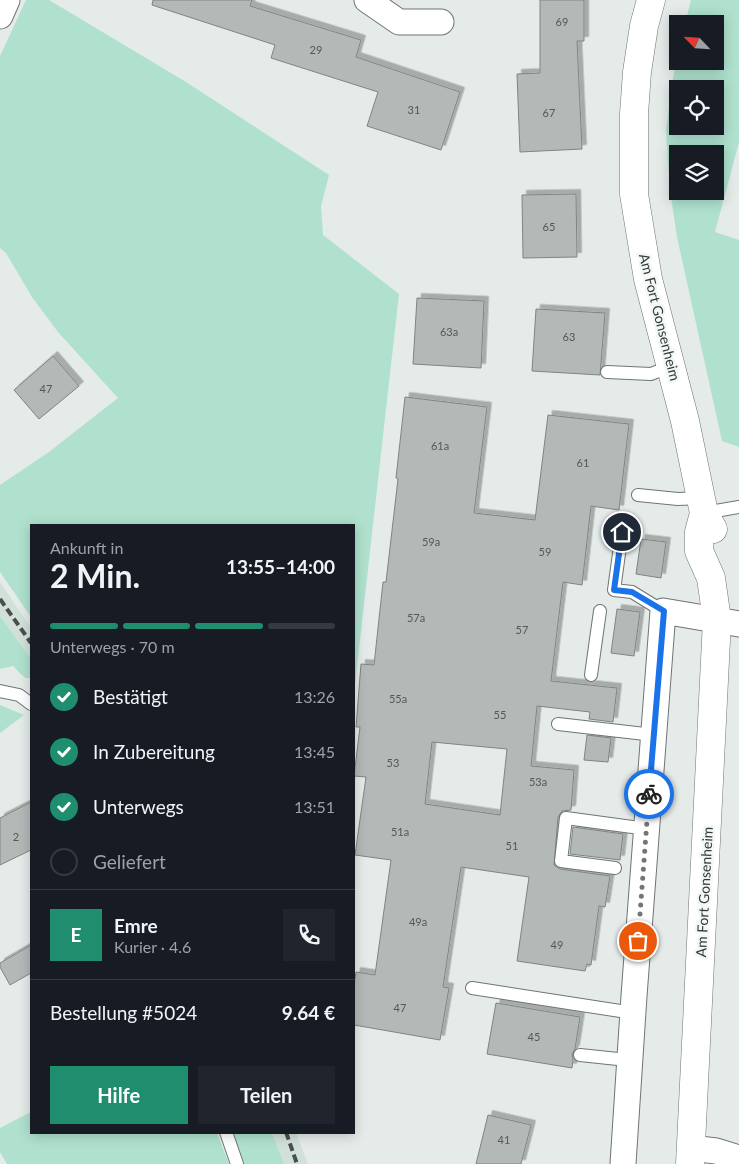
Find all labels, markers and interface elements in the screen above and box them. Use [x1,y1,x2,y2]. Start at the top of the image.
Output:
house number: 69 [556,15,568,28]
north arrow [669,15,724,70]
map controls [669,15,724,200]
house number: 29 [310,43,322,56]
button: locate [669,80,724,135]
house number: 31 [408,103,420,116]
house number: 67 [543,106,555,119]
button: layers [669,145,724,200]
house number: 65 [543,220,555,233]
street label: Am Fort Gonsenheim [636,252,684,382]
house number: 63a [440,325,458,338]
house number: 63 [563,330,575,343]
house number: 47 [40,382,52,395]
house number: 61a [431,439,449,452]
house number: 61 [577,456,589,469]
pin [601,511,643,553]
icon: home [608,518,636,546]
house number: 59a [422,535,440,548]
text: Ankunft in [50,538,123,557]
house number: 59 [539,545,551,558]
text: 13:55–14:00 [226,555,335,578]
text: 2 Min. [50,556,140,595]
house number: 57a [407,611,425,624]
house number: 57 [516,623,528,636]
text: Unterwegs · 70 m [50,637,175,656]
icon: check [50,683,78,711]
text: Bestätigt [93,685,168,708]
text: 13:26 [294,687,335,706]
house number: 55a [389,692,407,705]
house number: 55 [494,708,506,721]
icon: check [50,738,78,766]
text: In Zubereitung [93,740,215,763]
text: 13:45 [294,742,335,761]
house number: 53 [387,756,399,769]
courier [624,769,674,819]
house number: 53a [529,775,547,788]
icon: bike [635,780,663,808]
icon: check [50,793,78,821]
text: Unterwegs [93,795,184,818]
text: 13:51 [294,797,335,816]
house number: 51a [391,825,409,838]
street label: Am Fort Gonsenheim [692,826,716,958]
house number: 2 [13,830,19,843]
house number: 51 [506,839,518,852]
text: Geliefert [93,850,166,873]
button: phone [283,909,335,961]
text: Emre [114,914,158,937]
house number: 49a [409,915,427,928]
pin [617,920,659,962]
text: E [71,923,81,946]
icon: bag [624,927,652,955]
text: Kurier · 4.6 [114,937,191,956]
house number: 49 [551,938,563,951]
text: Bestellung #5024 [50,1001,197,1024]
text: 9.64 € [282,1001,335,1024]
house number: 47 [394,1001,406,1014]
house number: 45 [528,1030,540,1043]
button: Hilfe [50,1066,188,1124]
button: Teilen [198,1066,335,1124]
house number: 41 [498,1133,510,1146]

